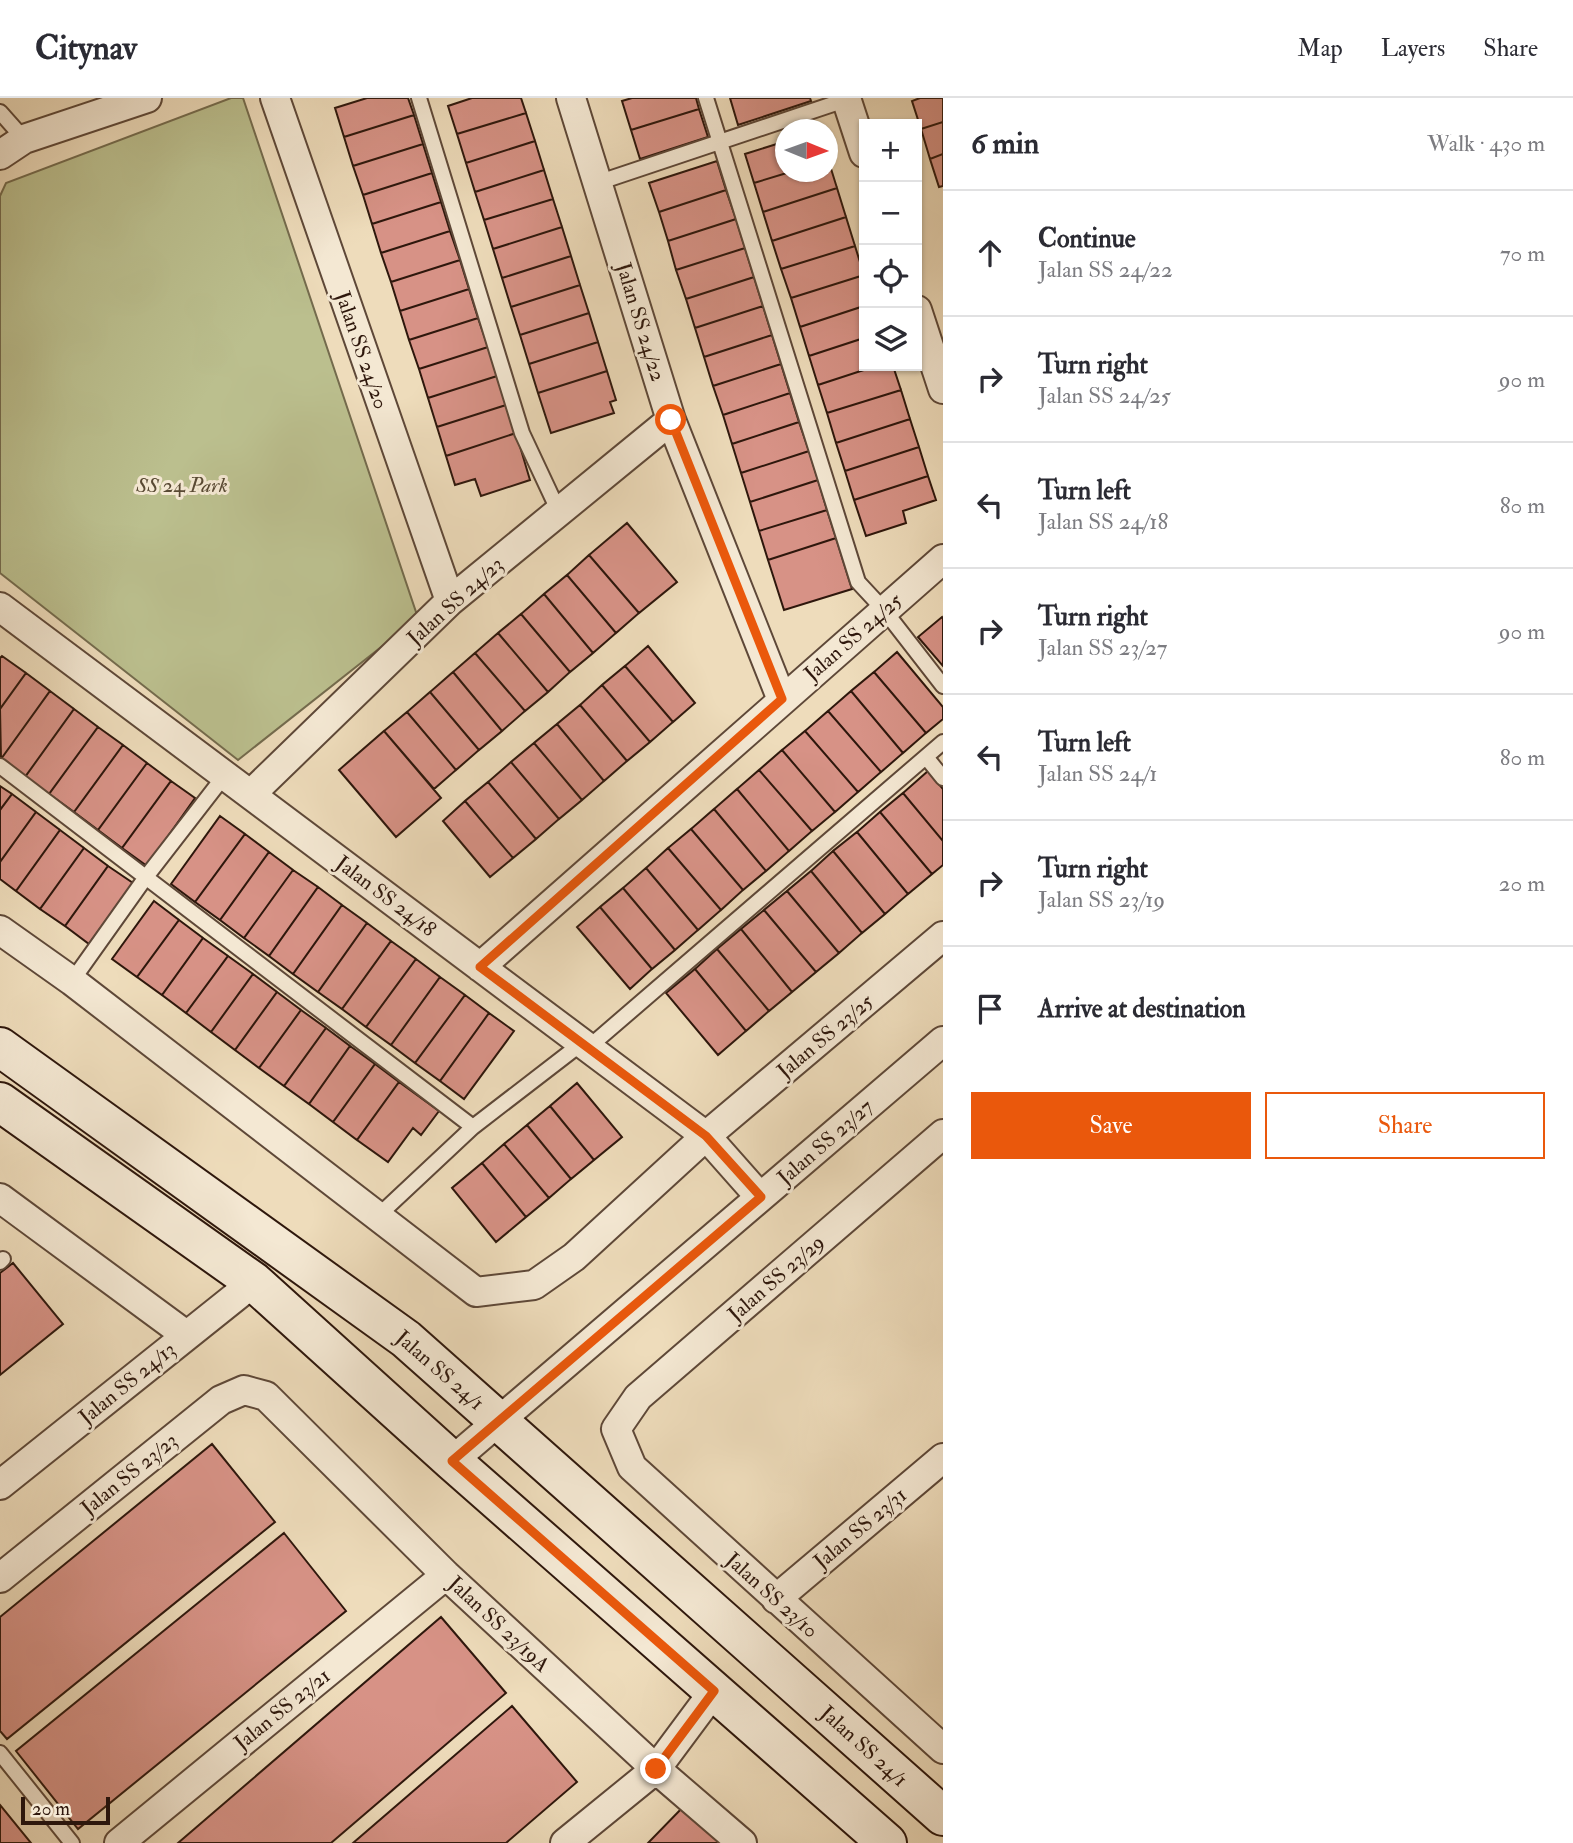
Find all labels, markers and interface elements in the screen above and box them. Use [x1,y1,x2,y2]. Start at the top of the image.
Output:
text: Citynav [35,28,137,69]
text: Map [1298,33,1343,64]
text: Layers [1381,33,1445,64]
text: Share [1483,33,1538,64]
north arrow [775,119,838,182]
map controls [859,119,922,371]
button: + [859,119,922,182]
text: 6 min [971,125,1039,162]
text: Walk · 430 m [1427,129,1545,158]
button: − [859,182,922,245]
text: Continue [1038,223,1136,255]
icon: ahead [971,234,1009,272]
text: 70 m [1500,239,1545,268]
button: locate [859,245,922,308]
text: Jalan SS 24/22 [1038,255,1173,284]
street label: Jalan SS 24/22 [609,258,671,385]
street label: Jalan SS 24/20 [328,287,394,413]
button: layers [859,308,922,371]
text: Turn right [1038,349,1148,381]
icon: right [971,360,1009,398]
text: 90 m [1499,365,1545,394]
text: Jalan SS 24/25 [1038,381,1171,410]
route start [655,404,686,435]
park label: SS 24 Park [135,472,228,499]
text: Turn left [1038,475,1131,507]
icon: left [971,486,1009,524]
text: 80 m [1500,491,1545,520]
text: Jalan SS 24/18 [1038,507,1168,536]
street label: Jalan SS 24/23 [401,551,509,652]
street label: Jalan SS 24/25 [798,587,909,688]
text: Turn right [1038,601,1148,633]
icon: right [971,612,1009,650]
text: 90 m [1499,617,1545,646]
text: Jalan SS 23/27 [1038,633,1167,662]
text: Turn left [1038,727,1131,759]
icon: left [971,738,1009,776]
text: 80 m [1500,743,1545,772]
text: Jalan SS 24/1 [1038,759,1157,788]
street label: Jalan SS 24/18 [329,849,441,943]
text: Turn right [1038,853,1148,885]
icon: right [971,864,1009,902]
text: 20 m [1499,869,1545,898]
text: Jalan SS 23/19 [1038,885,1165,914]
street label: Jalan SS 23/25 [771,988,880,1085]
icon: arrive [971,990,1009,1028]
text: Arrive at destination [1038,993,1246,1025]
button: Save [971,1092,1251,1159]
button: Share [1265,1092,1545,1159]
street label: Jalan SS 23/27 [771,1093,879,1192]
street label: Jalan SS 23/29 [722,1229,830,1328]
street label: Jalan SS 24/1 [389,1324,490,1416]
street label: Jalan SS 24/13 [73,1336,181,1431]
street label: Jalan SS 23/23 [75,1427,183,1522]
street label: Jalan SS 23/31 [807,1482,912,1576]
street label: Jalan SS 23/10 [719,1546,824,1644]
street label: Jalan SS 23/19A [441,1570,555,1678]
street label: Jalan SS 23/21 [228,1662,336,1757]
street label: Jalan SS 24/1 [813,1699,913,1793]
route end [640,1753,671,1784]
scale bar [21,1794,110,1826]
text: 20 m [32,1797,70,1821]

